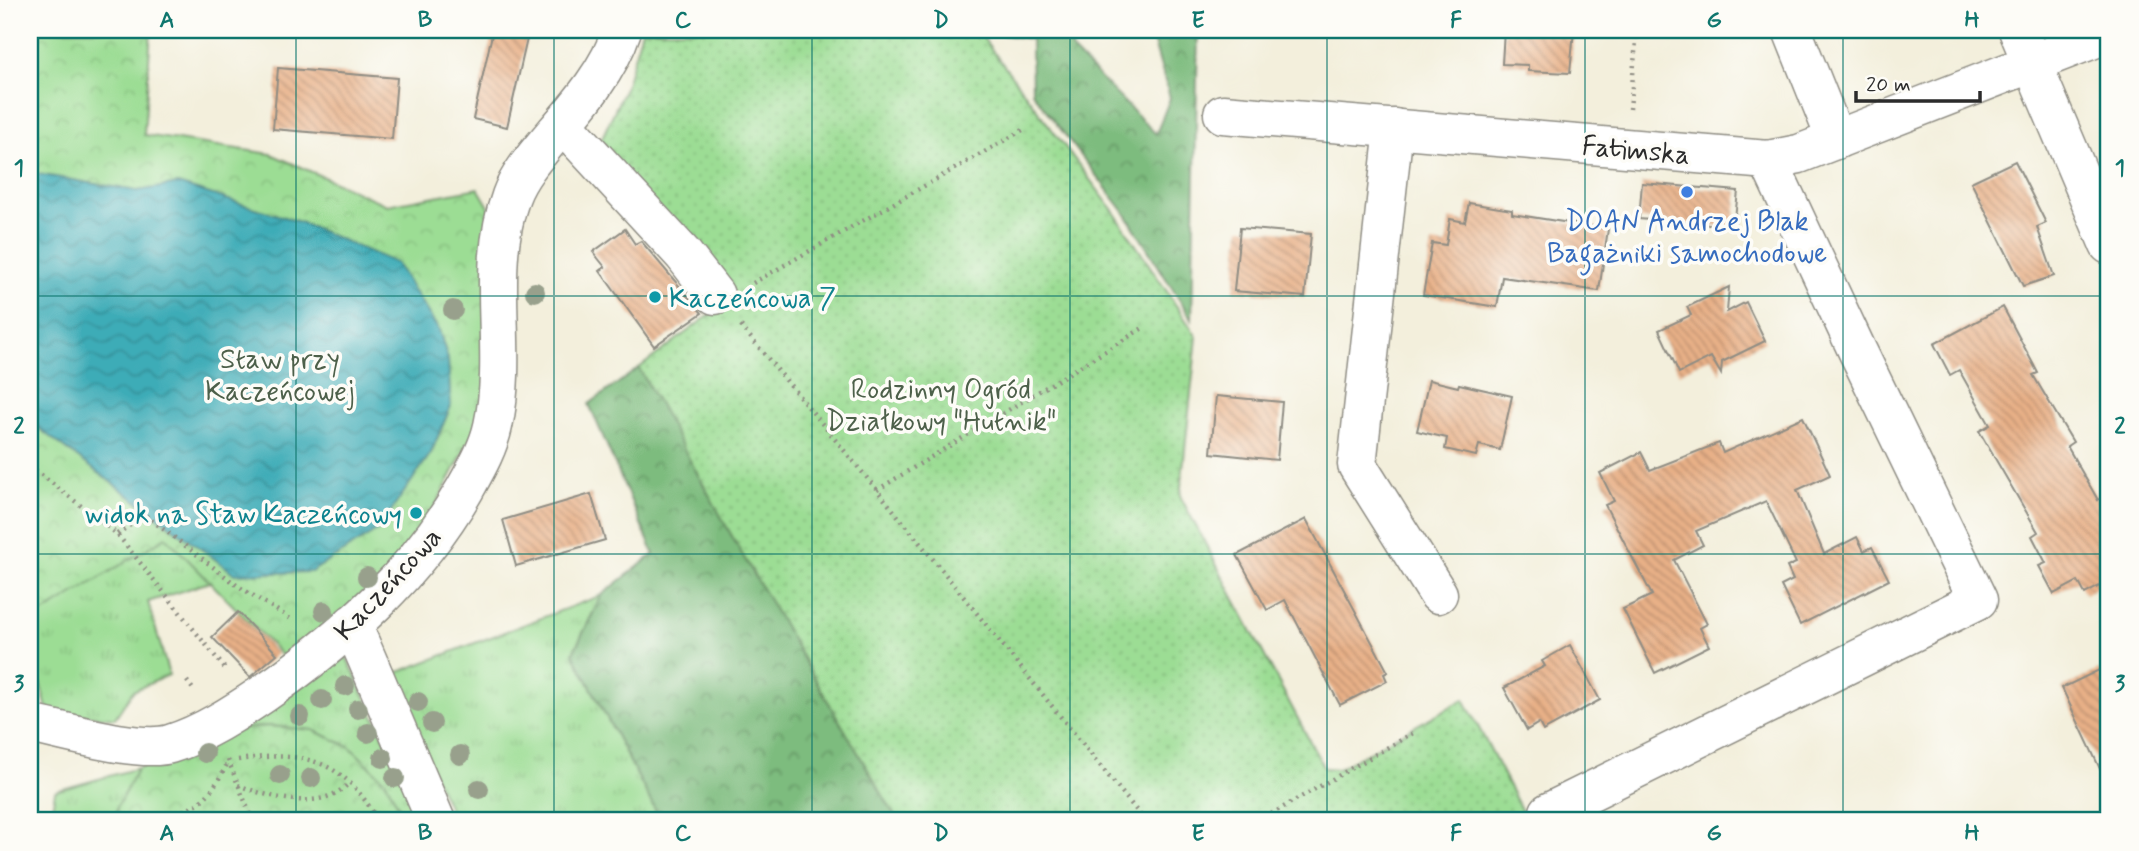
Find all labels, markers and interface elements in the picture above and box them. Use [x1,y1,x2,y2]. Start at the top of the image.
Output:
text: A [159,6,175,36]
text: B [418,6,433,36]
text: C [675,6,692,36]
text: D [933,6,949,36]
text: E [1191,6,1205,36]
text: F [1450,6,1462,36]
text: G [1706,6,1722,36]
text: H [1964,6,1980,36]
scale bar [1856,60,1980,104]
text: 20 m [1866,71,1911,99]
street label: Fatimska [1580,128,1691,175]
text: 1 [14,154,24,184]
text: 1 [2115,154,2125,184]
marker: DOAN Andrzej Blak Bagażniki samochodowe [1679,184,1695,200]
place label: DOAN Andrzej Blak Bagażniki samochodowe [1547,204,1827,276]
place label: Kaczeńcowa 7 [669,281,836,318]
marker: Kaczeńcowa 7 [647,289,663,305]
park label: Staw przy Kaczeńcowej [205,342,355,411]
park label: Rodzinny Ogród Działkowy "Hutnik" [826,372,1056,441]
text: 2 [13,412,25,442]
text: 2 [2114,412,2126,442]
place label: widok na Staw Kaczeńcowy [84,497,402,534]
marker: widok na Staw Kaczeńcowy [408,505,424,521]
street label: Kaczeńcowa [327,520,451,649]
text: 3 [14,670,25,700]
text: 3 [2115,670,2126,700]
text: A [159,819,175,849]
text: B [418,819,433,849]
text: C [675,819,692,849]
text: D [933,819,949,849]
text: E [1191,819,1205,849]
text: F [1450,819,1462,849]
text: G [1706,819,1722,849]
text: H [1964,819,1980,849]

